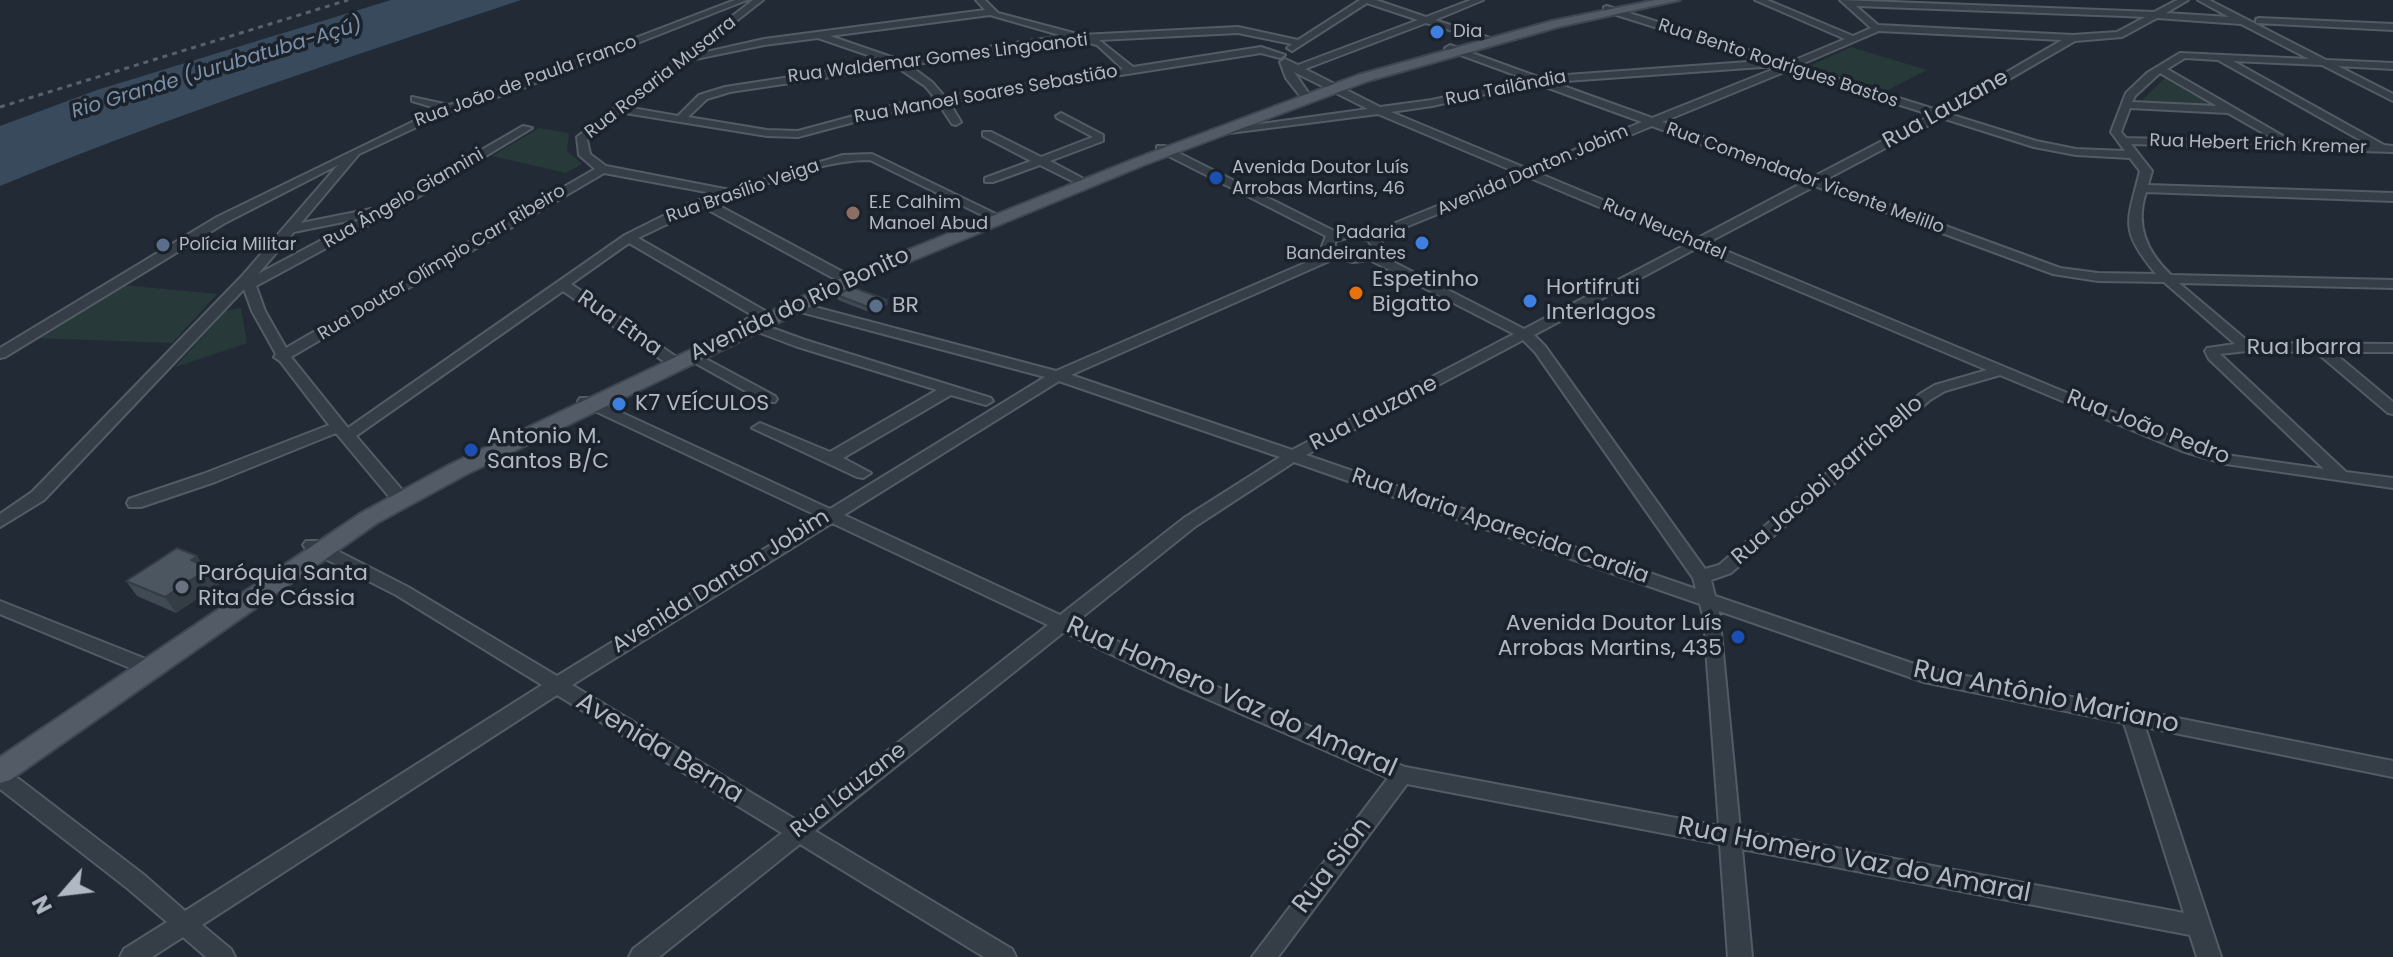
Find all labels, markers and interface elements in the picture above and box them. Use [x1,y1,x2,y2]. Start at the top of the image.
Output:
street label: Rua Rosaria Musarra [581,12,741,144]
water label: Rio Grande (Jurubatuba-Açú) [69,13,365,125]
street label: Rua Bento Rodrigues Bastos [1655,15,1901,113]
place label: Dia [1453,21,1482,43]
marker: Dia [1428,23,1446,41]
street label: Rua Waldemar Gomes Lingoanoti [787,30,1089,88]
street label: Rua João de Paula Franco [412,32,640,132]
street label: Rua Manoel Soares Sebastião [853,61,1119,129]
street label: Rua Lauzane [1879,65,2013,155]
street label: Rua Tailândia [1444,67,1568,111]
street label: Rua Comendador Vicente Melillo [1663,119,1947,239]
street label: Avenida Danton Jobim [1434,121,1632,221]
street label: Rua Hebert Erich Kremer [2149,130,2367,160]
street label: Rua Ângelo Giannini [320,144,488,254]
street label: Rua Brasílio Veiga [664,156,822,228]
place label: Avenida Doutor Luís Arrobas Martins, 46 [1232,157,1409,200]
marker: Avenida Doutor Luís Arrobas Martins, 46 [1207,169,1225,187]
street label: Rua Doutor Olímpio Carr Ribeiro [314,180,570,346]
place label: E.E Calhim Manoel Abud [869,192,988,234]
street label: Rua Neuchatel [1599,194,1729,266]
marker: E.E Calhim Manoel Abud [844,204,862,222]
place label: Padaria Bandeirantes [1286,222,1406,264]
place label: Polícia Militar [179,234,296,256]
marker: Padaria Bandeirantes [1413,234,1431,252]
marker: Polícia Militar [154,236,172,254]
street label: Avenida do Rio Bonito [686,243,914,367]
place label: Espetinho Bigatto [1372,267,1479,318]
place label: Hortifruti Interlagos [1546,275,1656,326]
marker: Espetinho Bigatto [1347,284,1365,302]
street label: Rua Etna [572,286,666,362]
marker: Hortifruti Interlagos [1521,292,1539,310]
place label: BR [892,293,919,319]
marker: BR [867,297,885,315]
street label: Rua Ibarra [2247,335,2361,361]
street label: Rua Lauzane [1306,371,1442,457]
street label: Rua João Pedro [2063,385,2233,471]
place label: K7 VEÍCULOS [635,391,769,417]
street label: Rua Jacobi Barrichello [1727,391,1929,571]
marker: K7 VEÍCULOS [610,395,628,413]
place label: Antonio M. Santos B/C [487,424,609,476]
marker: Antonio M. Santos B/C [462,441,480,459]
street label: Rua Maria Aparecida Cardia [1348,464,1652,590]
street label: Avenida Danton Jobim [608,504,834,660]
place label: Paróquia Santa Rita de Cássia [198,561,368,612]
marker: Paróquia Santa Rita de Cássia [173,578,191,596]
street label: Rua Homero Vaz do Amaral [1061,611,1401,785]
place label: Avenida Doutor Luís Arrobas Martins, 435 [1498,611,1722,662]
marker: Avenida Doutor Luís Arrobas Martins, 435 [1729,628,1747,646]
street label: Rua Antônio Mariano [1910,655,2182,741]
street label: Avenida Berna [570,687,748,811]
street label: Rua Lauzane [786,738,912,844]
street label: Rua Homero Vaz do Amaral [1675,811,2033,911]
street label: Rua Sion [1287,812,1379,920]
north arrow [24,853,104,933]
text: N [25,890,60,919]

